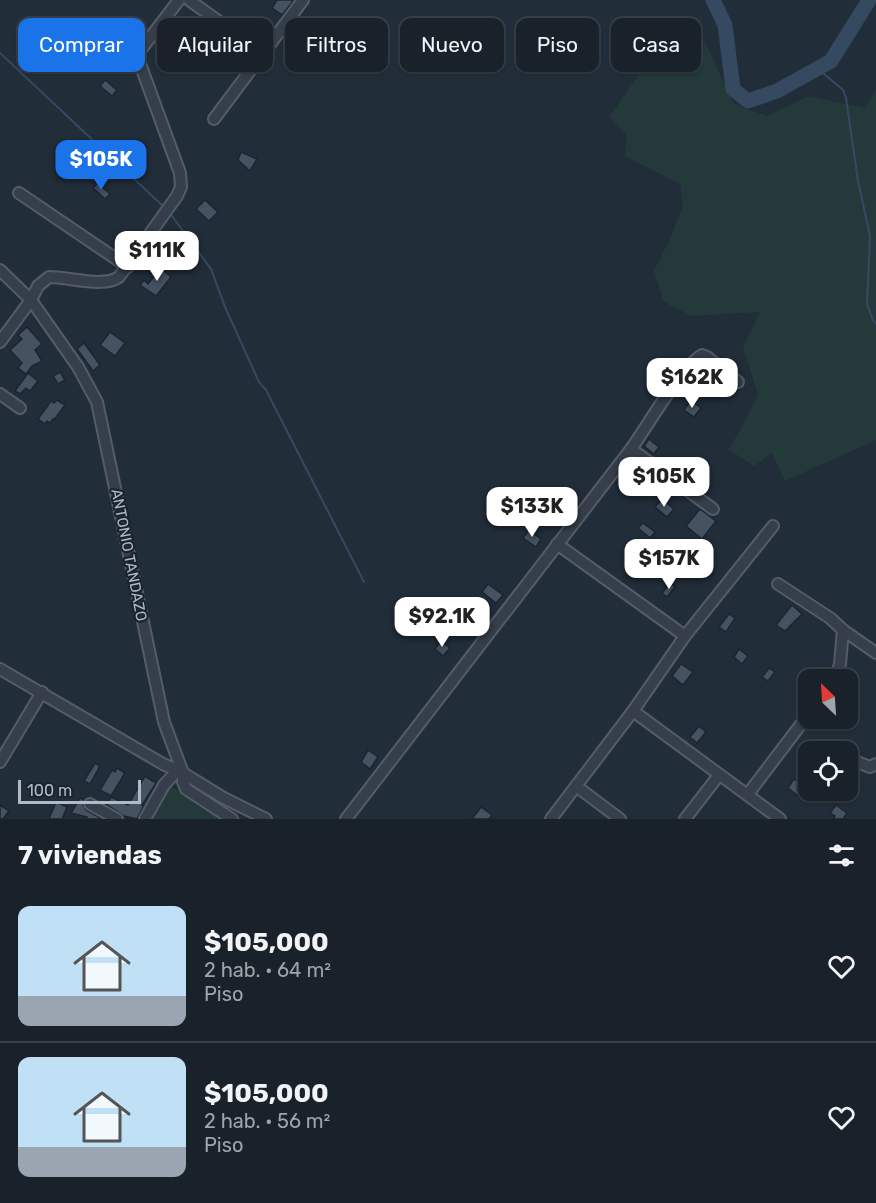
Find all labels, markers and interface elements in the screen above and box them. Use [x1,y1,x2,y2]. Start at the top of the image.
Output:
chip: Comprar [18,18,145,72]
chip: Alquilar [157,18,273,72]
chip: Filtros [285,18,388,72]
chip: Nuevo [400,18,504,72]
chip: Piso [516,18,599,72]
chip: Casa [611,18,701,72]
pin: $105K [59,140,143,191]
text: $105K [69,147,133,171]
pin: $111K [115,231,199,282]
text: $111K [129,238,185,262]
pin: $162K [650,358,734,409]
text: $162K [661,365,723,389]
pin: $105K [622,457,706,508]
text: $105K [632,464,696,488]
street label: ANTONIO TANDAZO [107,487,151,623]
pin: $133K [490,487,574,538]
text: $133K [501,494,563,518]
pin: $157K [627,539,711,590]
text: $157K [639,546,699,570]
pin: $92.1K [393,597,491,648]
text: $92.1K [409,604,475,628]
north arrow [798,669,858,729]
map controls [798,669,858,801]
button: locate [798,741,858,801]
scale bar [18,777,141,804]
text: 100 m [27,781,72,800]
icon: filters [825,839,858,872]
text: 7 viviendas [18,840,162,871]
text: $105,000 [204,927,329,958]
icon: home [66,930,138,1002]
icon: heart [825,950,858,983]
text: 2 hab. · 64 m² [204,958,331,982]
text: Piso [204,982,243,1006]
text: $105,000 [204,1078,329,1109]
icon: home [66,1081,138,1153]
icon: heart [825,1101,858,1134]
text: 2 hab. · 56 m² [204,1109,330,1133]
text: Piso [204,1133,243,1157]

